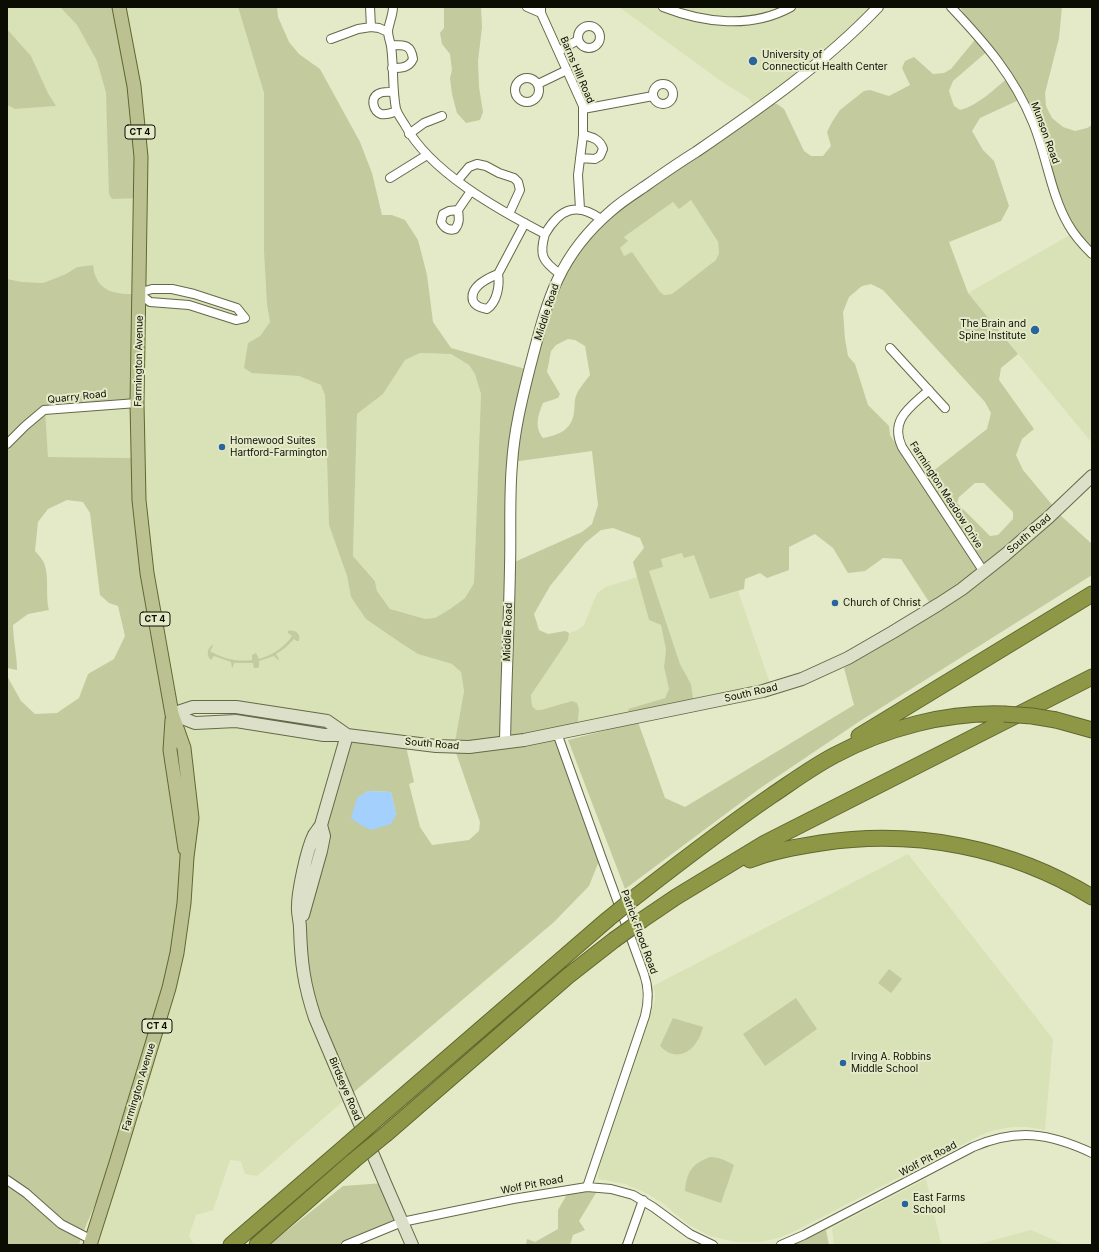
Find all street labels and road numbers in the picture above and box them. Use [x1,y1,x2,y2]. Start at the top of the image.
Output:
street label: Barns Hill Road [557,35,597,105]
street label: Munson Road [1028,100,1062,166]
road number: CT 4 [125,125,155,139]
street label: Middle Road [532,282,562,342]
street label: Farmington Avenue [132,315,146,407]
street label: Quarry Road [47,388,107,406]
street label: Farmington Meadow Drive [907,439,985,551]
street label: South Road [1005,512,1053,556]
street label: Middle Road [501,602,515,662]
road number: CT 4 [140,612,170,626]
street label: South Road [723,681,779,705]
street label: South Road [404,736,460,752]
street label: Patrick Flood Road [618,888,660,976]
road number: CT 4 [142,1019,172,1033]
street label: Farmington Avenue [120,1042,158,1132]
street label: Birdseye Road [326,1055,364,1123]
street label: Wolf Pit Road [897,1139,959,1179]
street label: Wolf Pit Road [500,1173,564,1197]

